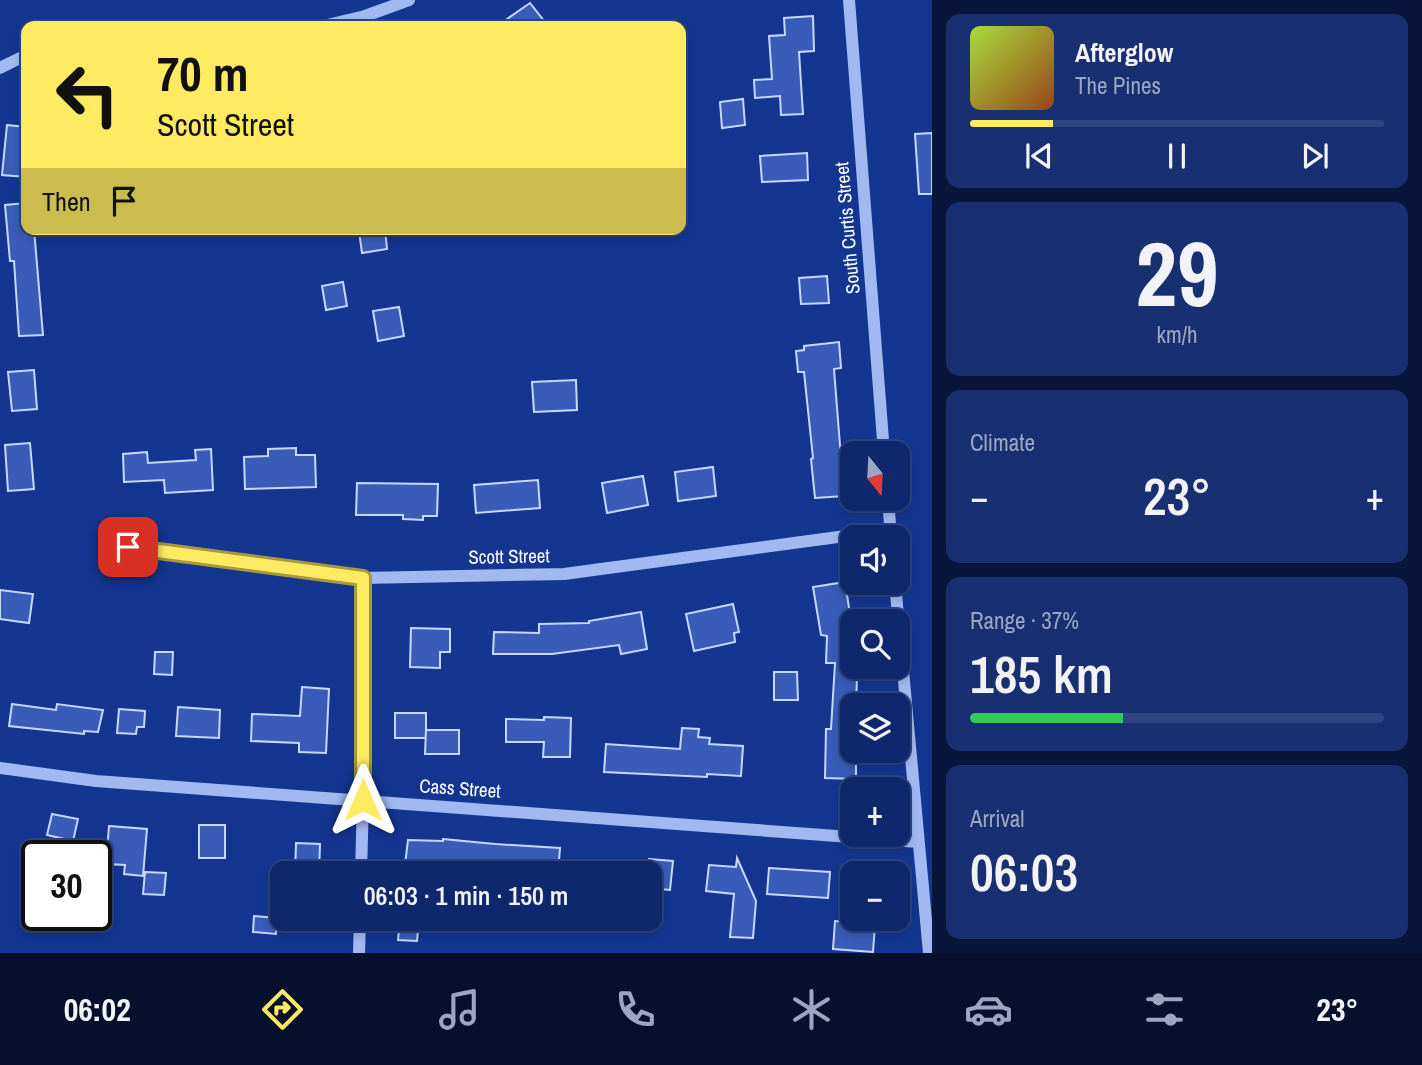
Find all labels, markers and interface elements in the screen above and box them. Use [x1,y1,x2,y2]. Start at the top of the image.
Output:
text: Afterglow [1075,35,1173,70]
text: 70 m [157,40,249,106]
icon: left [42,49,133,140]
text: The Pines [1075,70,1161,101]
text: Scott Street [157,103,294,146]
icon: previous [1020,137,1058,175]
icon: pause [1158,137,1196,175]
icon: next [1296,137,1334,175]
street label: South Curtis Street [828,160,866,295]
icon: arrive [105,182,143,220]
text: Then [42,184,91,219]
text: 29 [1136,212,1219,334]
text: km/h [1157,319,1197,350]
text: Climate [970,427,1035,458]
north arrow [840,441,910,511]
map controls [840,441,910,931]
text: 23° [1143,461,1211,531]
text: − [970,471,988,522]
text: + [1366,471,1384,522]
pin [98,517,158,577]
button: sound [840,525,910,595]
icon: arrive [109,528,147,566]
street label: Scott Street [468,542,551,570]
text: Range · 37% [970,605,1079,636]
button: search [840,609,910,679]
text: 185 km [970,639,1113,709]
button: layers [840,693,910,763]
position arrow [326,763,400,837]
street label: Cass Street [418,772,502,804]
button: + [840,777,910,847]
text: Arrival [970,803,1025,834]
text: 06:03 [970,837,1078,907]
speed limit sign: 30 [21,840,112,931]
button: − [840,861,910,931]
text: 06:03 · 1 min · 150 m [364,878,568,913]
icon: directions [258,985,307,1034]
icon: music [435,985,484,1034]
icon: phone [611,985,660,1034]
icon: climate [787,985,836,1034]
icon: car [964,985,1013,1034]
icon: filters [1140,985,1189,1034]
text: 06:02 [64,988,131,1031]
text: 23° [1316,988,1358,1031]

